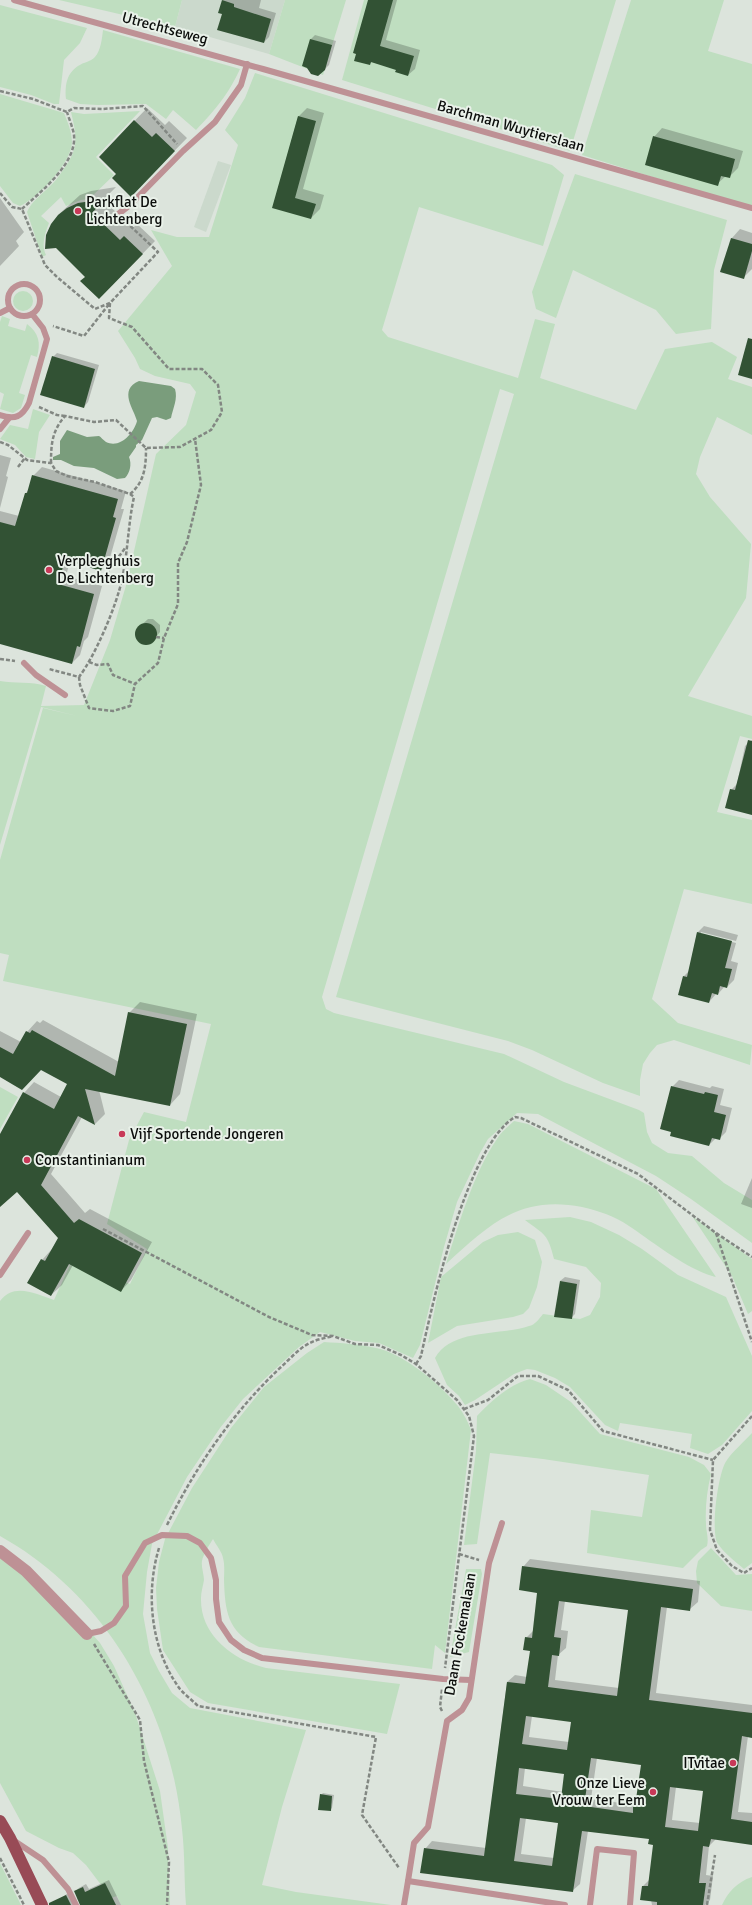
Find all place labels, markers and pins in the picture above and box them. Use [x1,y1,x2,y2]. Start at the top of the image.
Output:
place label: Parkflat De Lichtenberg [86,193,162,228]
marker: Parkflat De Lichtenberg [73,206,83,216]
place label: Verpleeghuis De Lichtenberg [57,552,154,587]
marker: Verpleeghuis De Lichtenberg [44,565,54,575]
place label: Vijf Sportende Jongeren [130,1125,284,1143]
marker: Vijf Sportende Jongeren [117,1129,127,1139]
place label: Constantinianum [35,1151,145,1169]
marker: Constantinianum [22,1155,32,1165]
place label: ITvitae [683,1754,725,1772]
marker: ITvitae [728,1758,738,1768]
place label: Onze Lieve Vrouw ter Eem [552,1774,645,1809]
marker: Onze Lieve Vrouw ter Eem [648,1787,658,1797]

